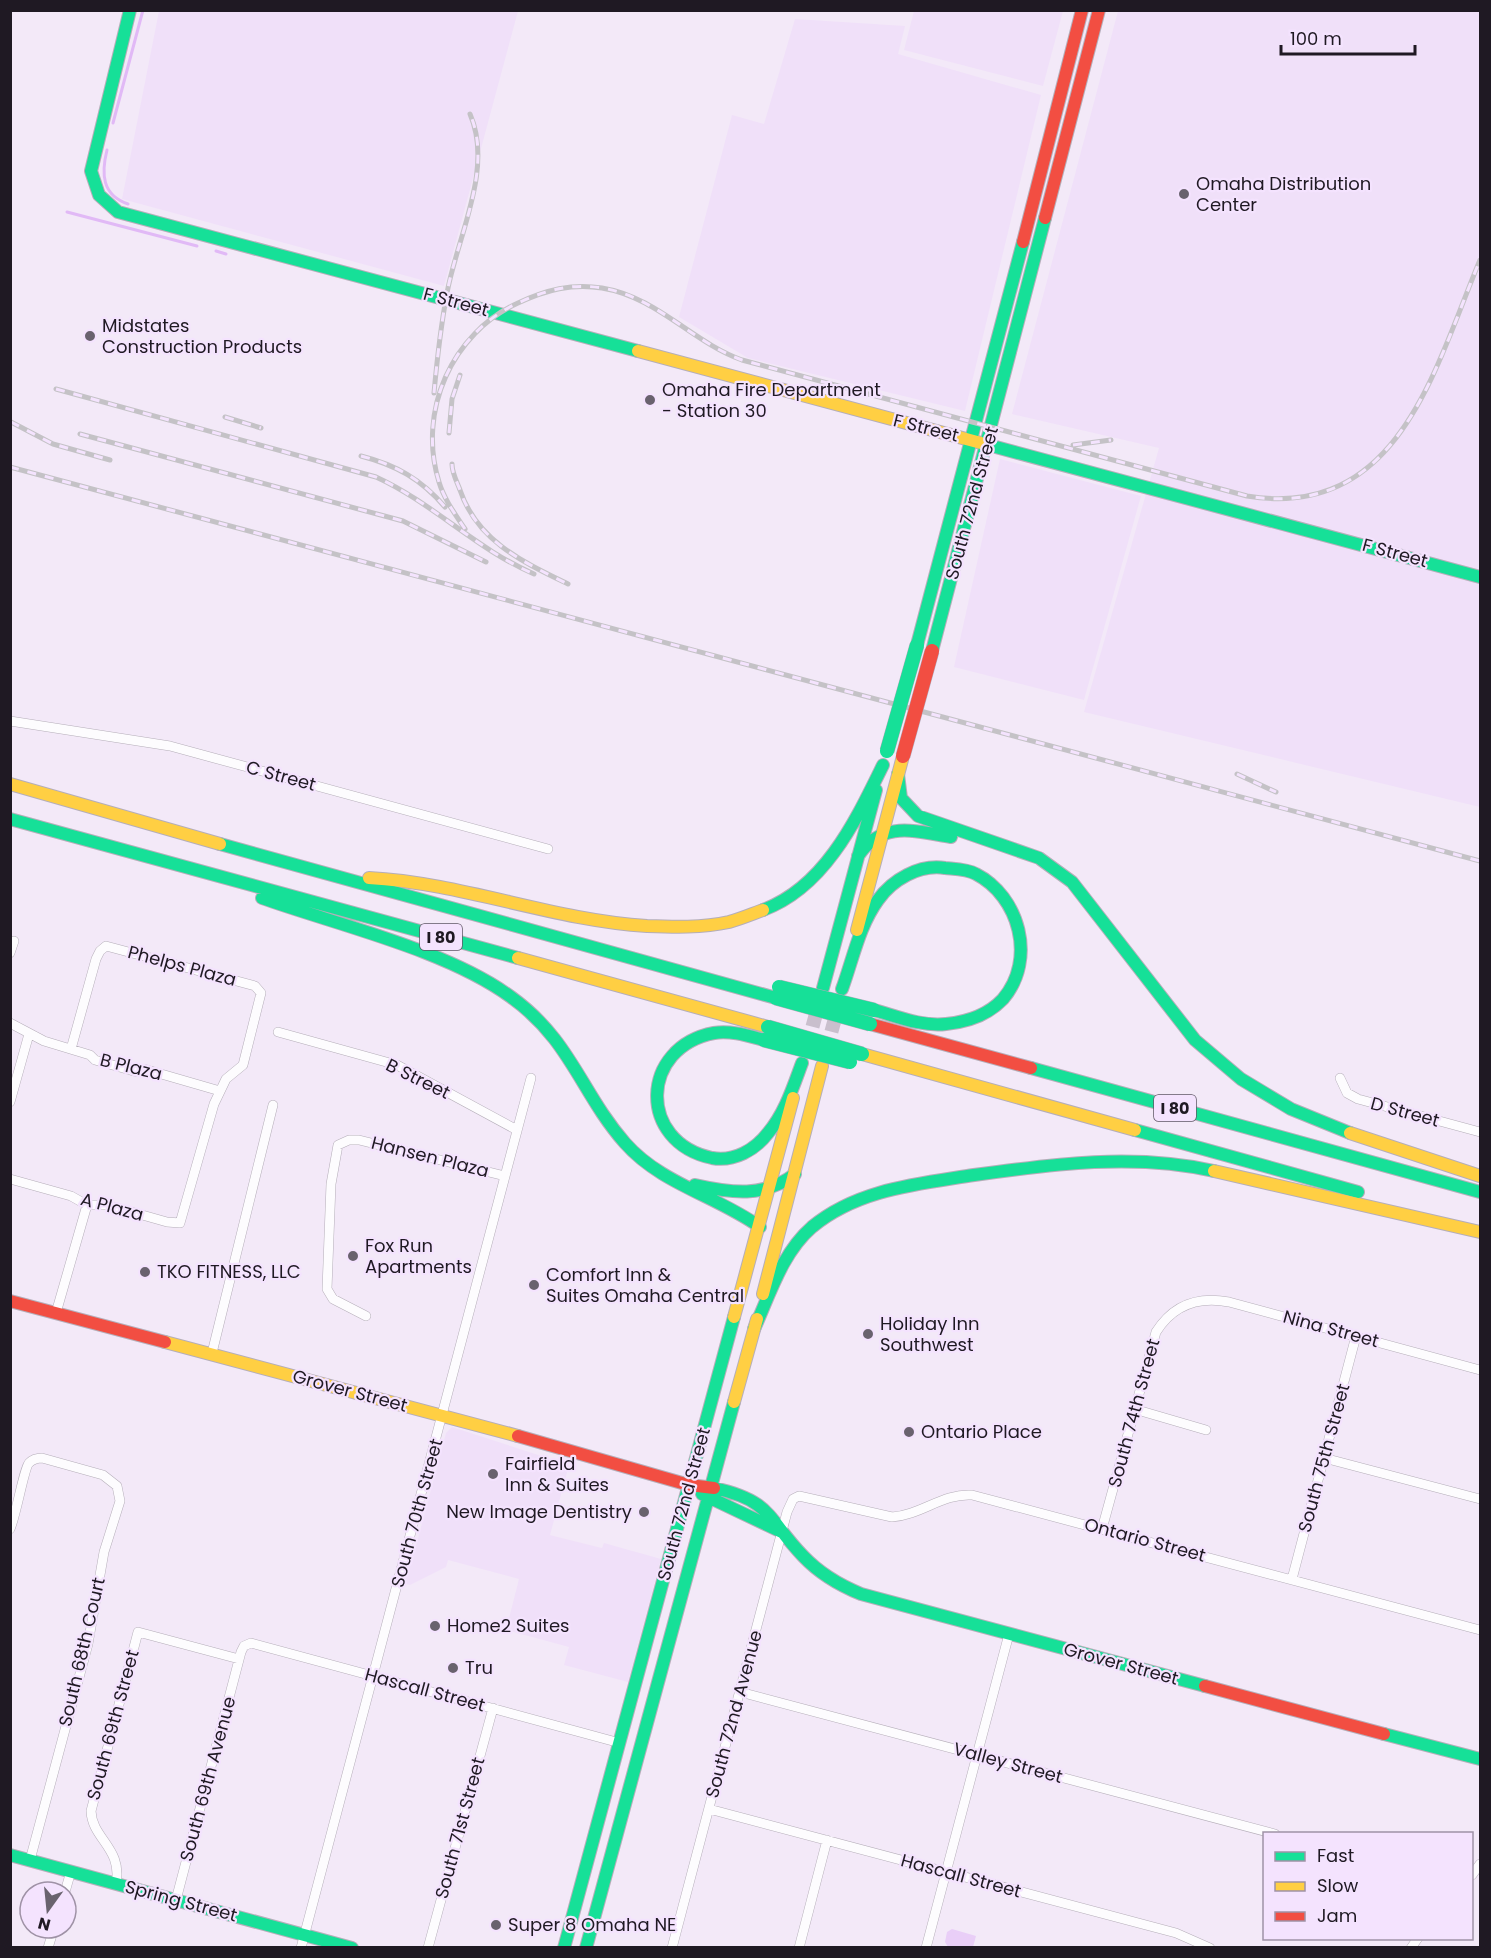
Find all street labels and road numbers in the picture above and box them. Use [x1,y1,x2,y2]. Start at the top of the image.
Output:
street label: F Street [421,281,492,322]
street label: F Street [891,407,961,448]
street label: South 72nd Street [939,423,1004,582]
street label: F Street [1360,532,1431,573]
street label: C Street [243,754,319,797]
road number: I 80 [420,924,462,950]
street label: Phelps Plaza [125,939,239,992]
street label: B Plaza [97,1047,165,1086]
street label: B Street [382,1052,455,1105]
street label: D Street [1368,1090,1442,1133]
road number: I 80 [1154,1095,1196,1121]
street label: Hansen Plaza [369,1130,492,1183]
street label: A Plaza [78,1186,146,1227]
street label: Nina Street [1280,1304,1382,1353]
street label: South 74th Street [1102,1336,1165,1490]
street label: Grover Street [290,1363,410,1418]
street label: South 75th Street [1292,1381,1355,1535]
street label: South 72nd Street [651,1424,716,1583]
street label: South 70th Street [385,1436,448,1590]
street label: Ontario Street [1082,1511,1209,1568]
street label: South 68th Court [52,1575,111,1729]
street label: South 72nd Avenue [699,1627,768,1801]
street label: Grover Street [1061,1636,1181,1691]
street label: South 69th Street [80,1647,145,1803]
street label: Hascall Street [362,1661,488,1718]
street label: South 69th Avenue [173,1694,242,1864]
street label: Valley Street [951,1736,1065,1789]
street label: South 71st Street [429,1754,490,1901]
street label: Hascall Street [898,1847,1024,1904]
street label: Spring Street [122,1874,240,1927]

